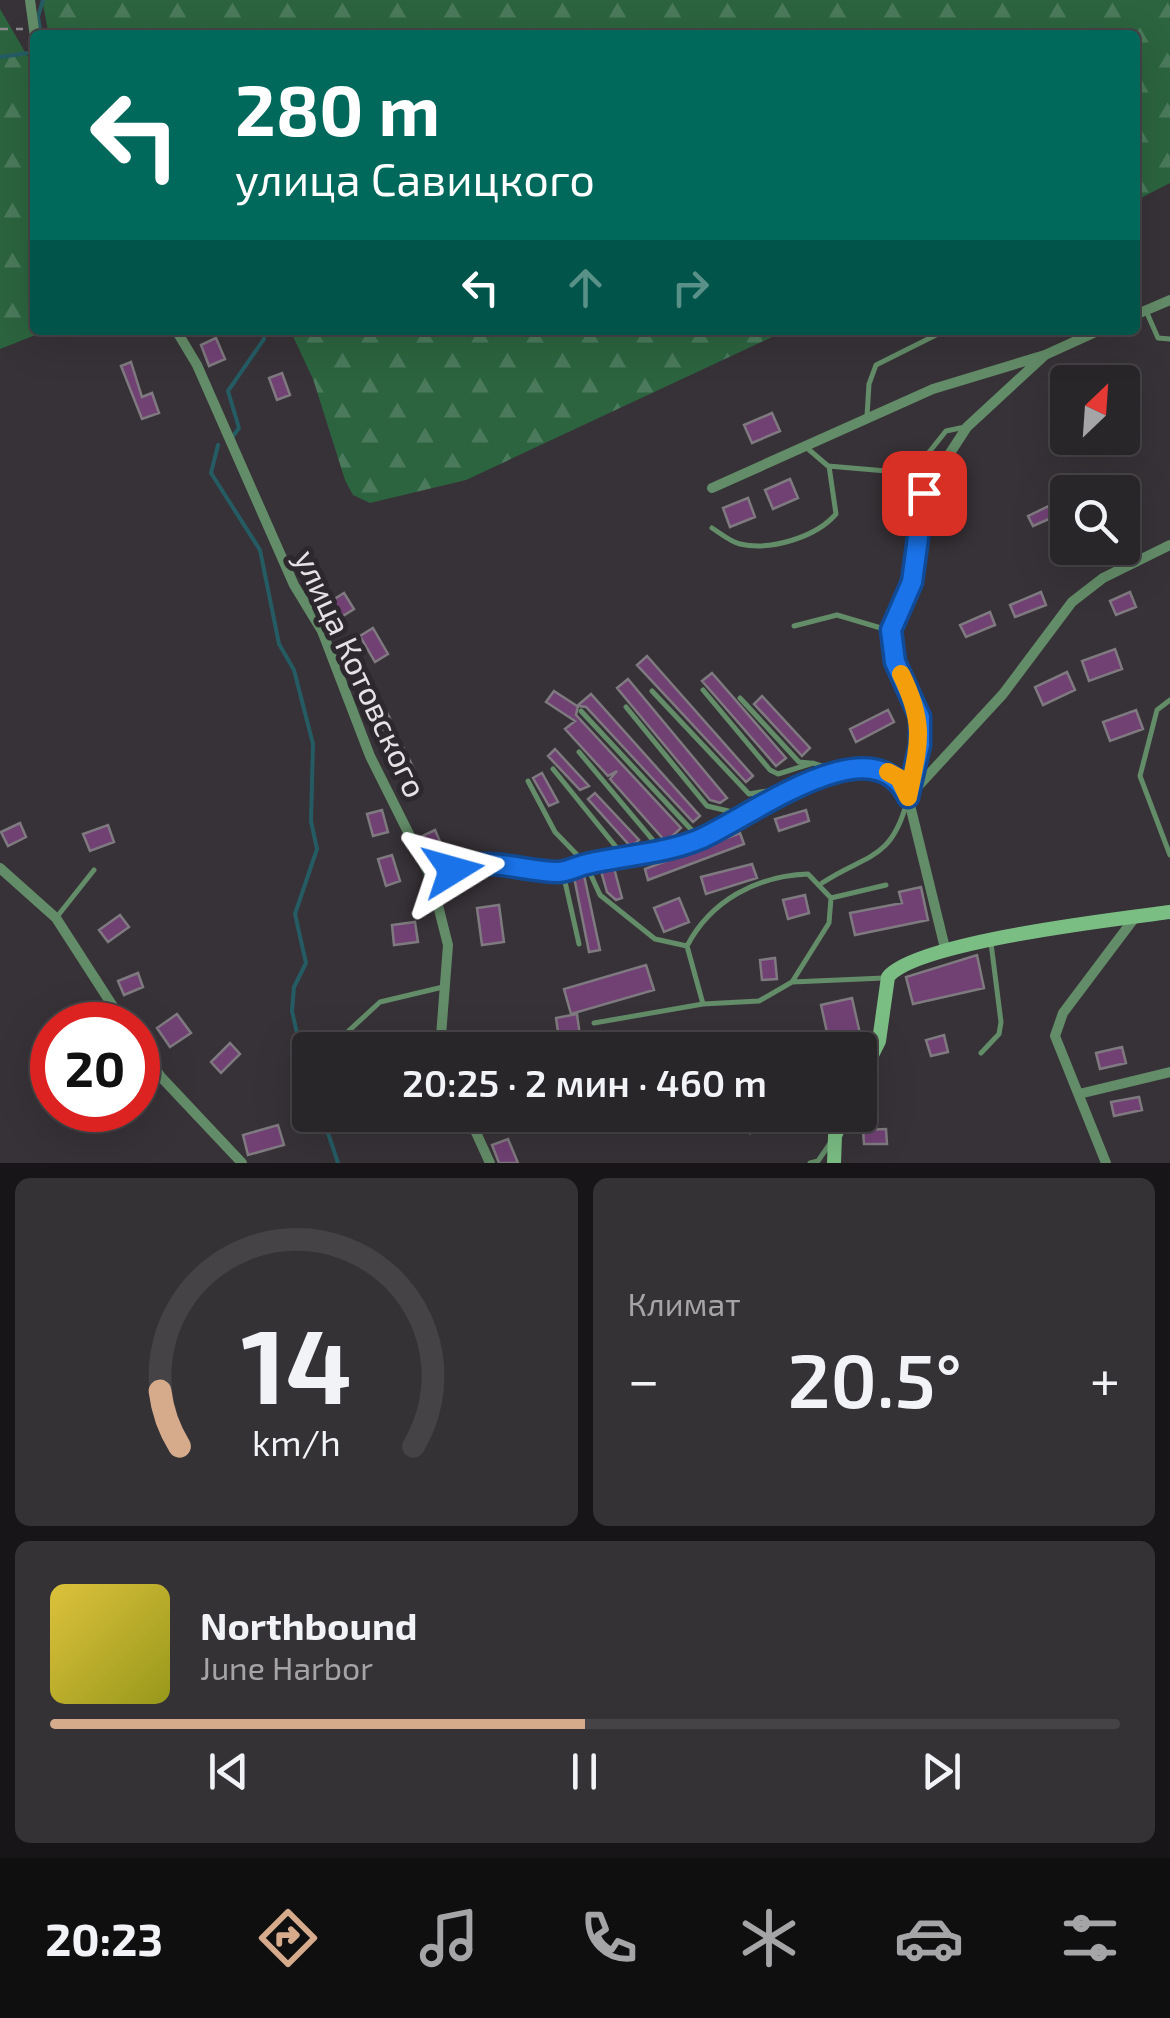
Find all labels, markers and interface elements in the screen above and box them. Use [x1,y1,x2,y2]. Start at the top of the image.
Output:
text: 280 m [235,66,440,150]
icon: left [70,70,200,200]
text: улица Савицкого [235,151,595,205]
icon: left [453,260,508,315]
icon: ahead [558,260,613,315]
icon: right [663,260,718,315]
north arrow [1050,365,1140,455]
map controls [1050,365,1140,565]
pin [882,451,967,536]
icon: arrive [897,466,952,521]
button: search [1050,475,1140,565]
street label: улица Котовского [287,543,436,803]
position arrow [401,818,505,922]
speed limit sign: 20 [30,1002,160,1132]
text: 20:25 · 2 мин · 460 m [402,1059,767,1105]
text: Климат [628,1284,741,1322]
text: 14 [241,1300,352,1425]
text: 20.5° [787,1333,962,1423]
text: − [628,1345,660,1411]
text: + [1090,1345,1120,1411]
text: km/h [252,1420,341,1463]
text: Northbound [200,1602,418,1648]
text: June Harbor [200,1648,373,1686]
icon: previous [201,1744,256,1799]
icon: pause [557,1744,612,1799]
icon: next [914,1744,969,1799]
icon: directions [253,1903,323,1973]
icon: music [414,1903,484,1973]
icon: phone [574,1903,644,1973]
icon: climate [734,1903,804,1973]
icon: car [894,1903,964,1973]
icon: filters [1055,1903,1125,1973]
text: 20:23 [45,1911,163,1965]

